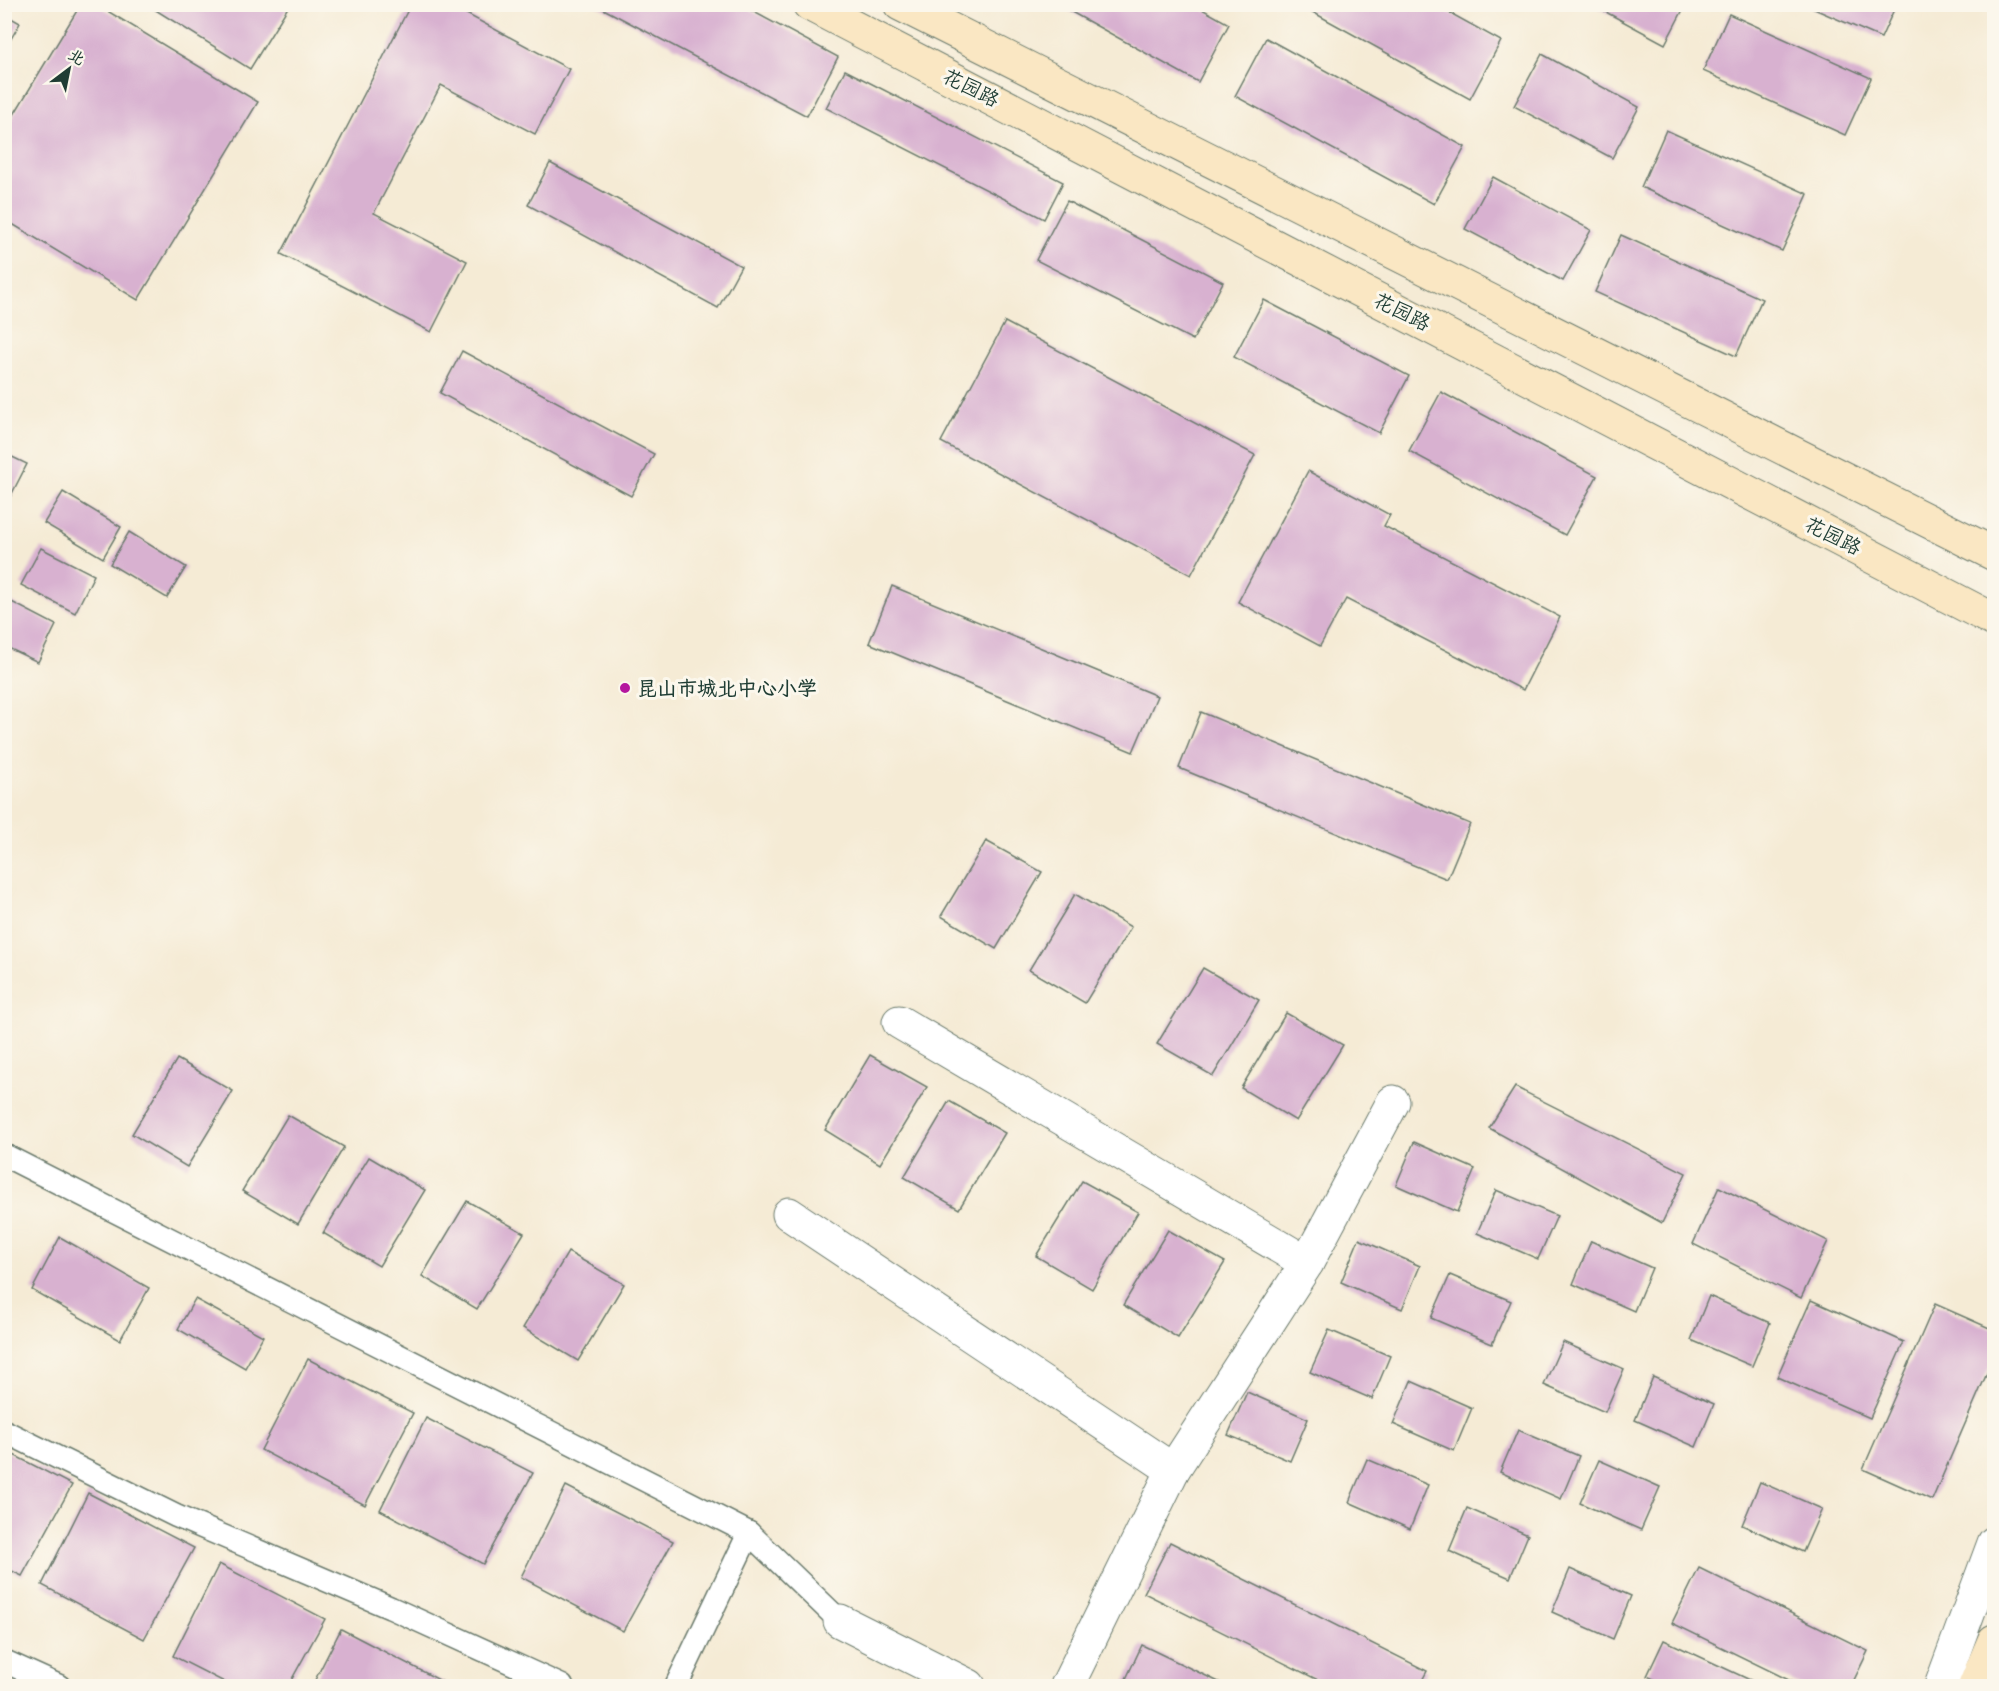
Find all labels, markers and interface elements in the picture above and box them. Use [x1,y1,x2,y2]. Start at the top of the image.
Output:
north arrow [39,39,99,99]
text: 北 [65,45,88,69]
street label: 花园路 [939,64,1004,112]
street label: 花园路 [1370,288,1435,336]
street label: 花园路 [1801,512,1866,560]
place label: 昆山市城北中心小学 [637,677,817,700]
marker: 昆山市城北中心小学 [618,681,632,695]

